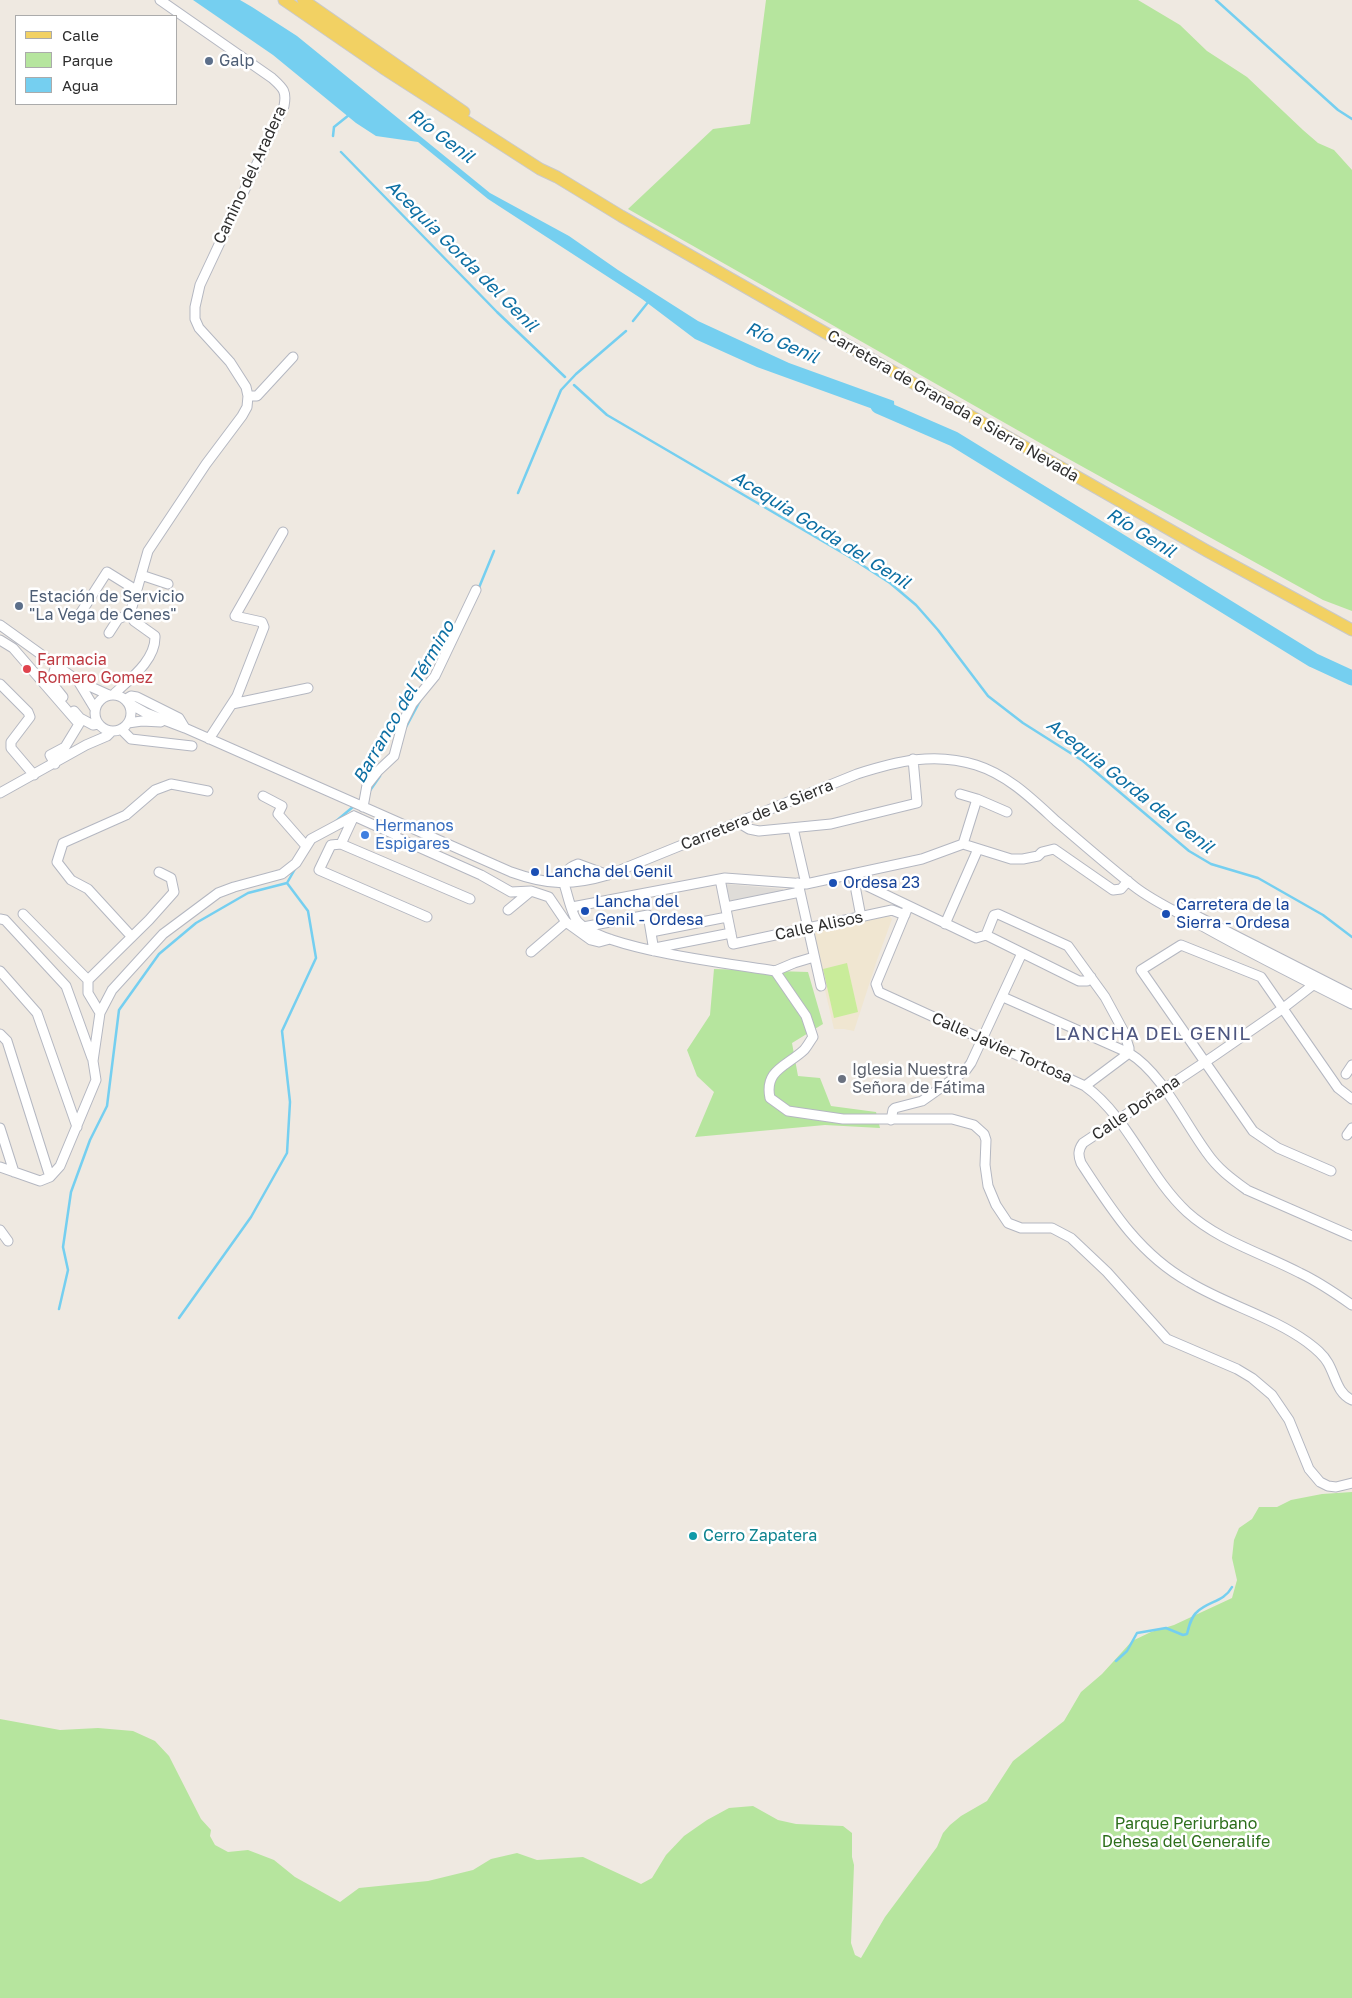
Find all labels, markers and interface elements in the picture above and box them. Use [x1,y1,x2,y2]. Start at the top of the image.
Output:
legend [15,15,178,105]
text: Calle [62,26,99,44]
text: Parque [62,51,113,69]
place label: Galp [219,51,254,71]
marker: Galp [203,55,215,67]
text: Agua [62,76,99,94]
street label: Camino del Aradera [210,103,290,247]
water label: Río Genil [404,104,478,168]
water label: Acequia Gorda del Genil [381,175,543,337]
water label: Río Genil [742,317,822,369]
street label: Carretera de Granada a Sierra Nevada [824,326,1082,486]
water label: Acequia Gorda del Genil [728,466,914,594]
water label: Río Genil [1103,503,1179,563]
place label: Estación de Servicio "La Vega de Cenes" [29,587,184,625]
marker: Estación de Servicio "La Vega de Cenes" [13,600,25,612]
water label: Barranco del Término [349,617,459,787]
place label: Farmacia Romero Gomez [37,650,153,688]
marker: Farmacia Romero Gomez [21,663,33,675]
water label: Acequia Gorda del Genil [1042,714,1218,858]
street label: Carretera de la Sierra [678,776,836,854]
place label: Hermanos Espigares [375,816,454,854]
marker: Hermanos Espigares [359,829,371,841]
place label: Lancha del Genil [545,862,673,882]
marker: Lancha del Genil [529,866,541,878]
place label: Ordesa 23 [843,873,920,893]
marker: Ordesa 23 [827,877,839,889]
place label: Lancha del Genil - Ordesa [595,892,703,930]
place label: Carretera de la Sierra - Ordesa [1176,895,1290,933]
marker: Lancha del Genil - Ordesa [579,905,591,917]
street label: Calle Alisos [773,907,865,945]
marker: Carretera de la Sierra - Ordesa [1160,908,1172,920]
street label: Calle Javier Tortosa [929,1008,1075,1088]
district label: LANCHA DEL GENIL [1053,1023,1253,1045]
place label: Iglesia Nuestra Señora de Fátima [852,1060,985,1098]
street label: Calle Doñana [1088,1072,1184,1144]
marker: Iglesia Nuestra Señora de Fátima [836,1073,848,1085]
place label: Cerro Zapatera [703,1526,817,1546]
marker: Cerro Zapatera [687,1530,699,1542]
park label: Parque Periurbano Dehesa del Generalife [1102,1814,1270,1852]

